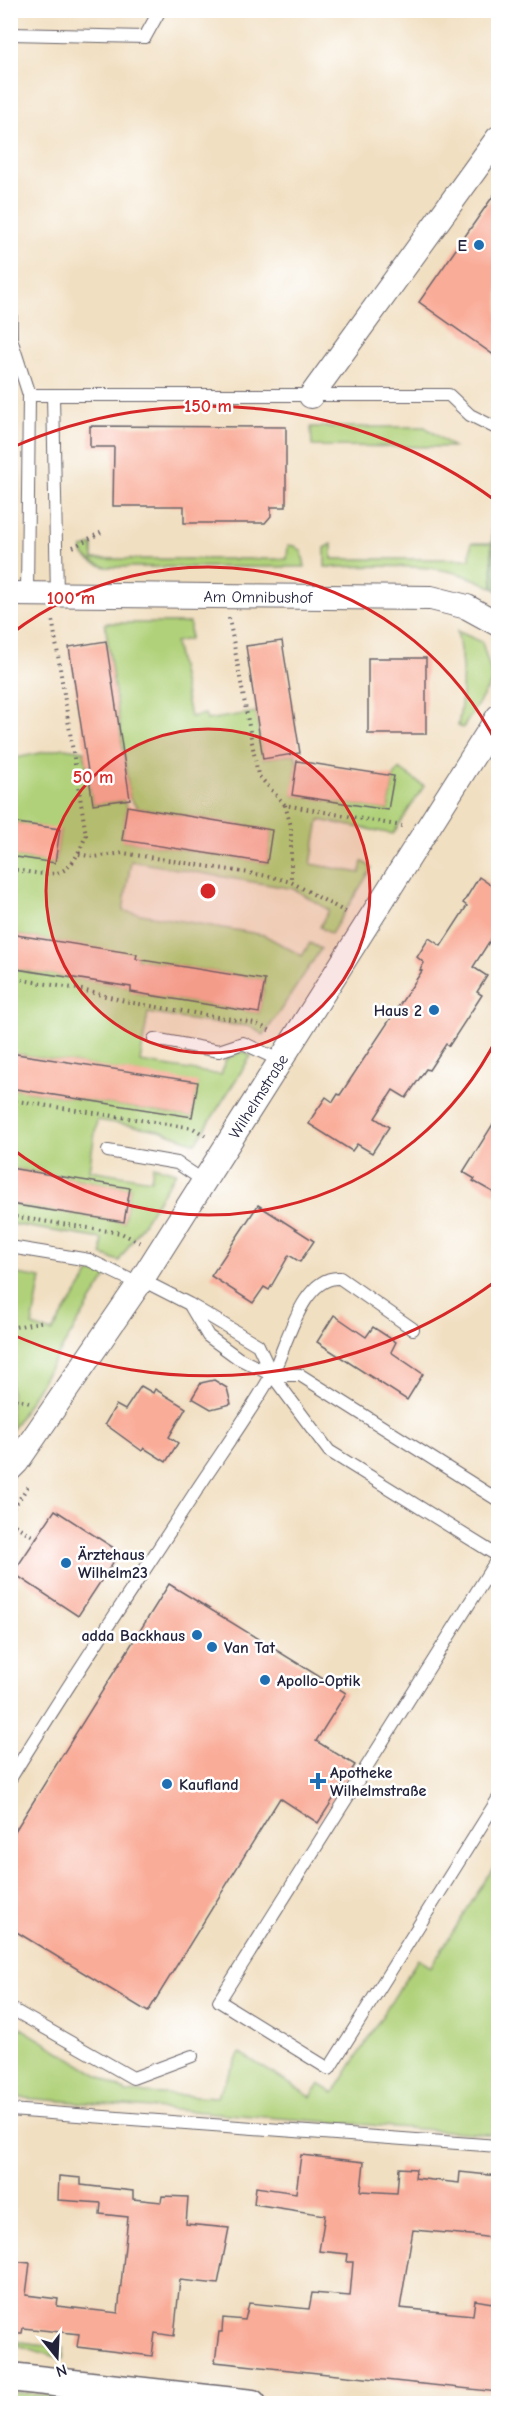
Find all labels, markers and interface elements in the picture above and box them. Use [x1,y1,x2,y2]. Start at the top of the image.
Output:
place label: E [458,237,468,255]
marker: E [472,238,486,252]
text: 150 m [184,396,232,417]
text: 100 m [47,588,95,609]
street label: Am Omnibushof [204,588,314,607]
text: 50 m [73,767,113,788]
centre of rings [198,881,218,901]
place label: Haus 2 [374,1002,422,1020]
marker: Haus 2 [427,1003,441,1017]
street label: Wilhelmstraße [225,1051,292,1142]
place label: Ärztehaus Wilhelm23 [78,1546,148,1582]
marker: Ärztehaus Wilhelm23 [59,1556,73,1570]
place label: adda Backhaus [81,1627,185,1645]
marker: adda Backhaus [190,1628,204,1642]
place label: Van Tat [224,1639,276,1657]
marker: Van Tat [205,1640,219,1654]
place label: Apollo-Optik [277,1672,360,1690]
marker: Apollo-Optik [258,1673,272,1687]
place label: Apotheke Wilhelmstraße [330,1764,426,1800]
marker: Apotheke Wilhelmstraße [311,1774,325,1788]
place label: Kaufland [179,1776,239,1794]
marker: Kaufland [160,1777,174,1791]
north arrow [27,2327,87,2387]
text: N [54,2360,69,2380]

